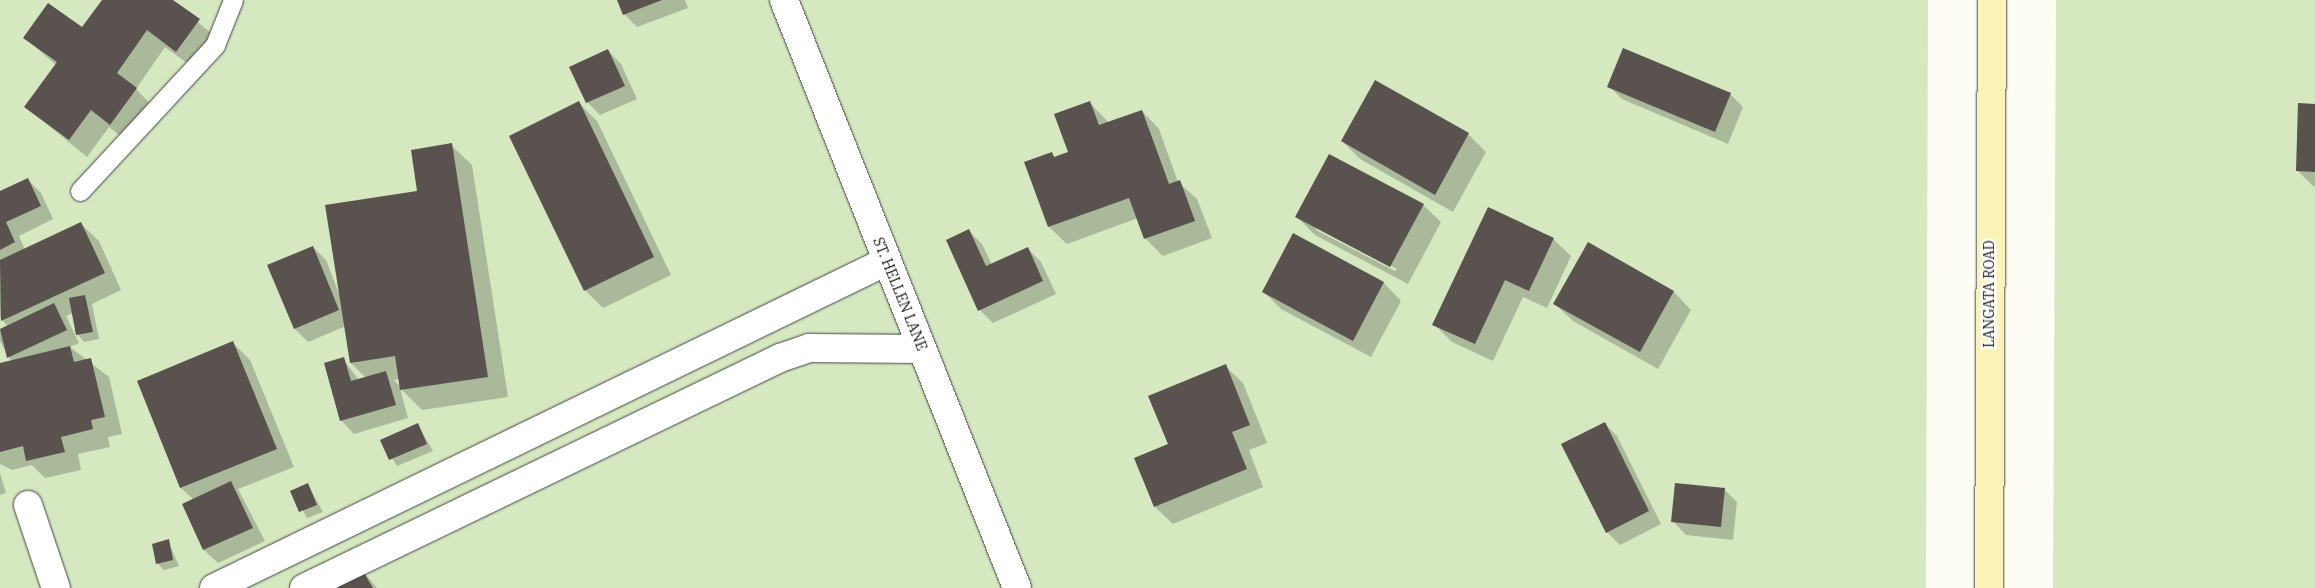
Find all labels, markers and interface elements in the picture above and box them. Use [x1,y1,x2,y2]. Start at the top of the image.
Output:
street label: ST. HELLEN LANE [870,235,930,353]
street label: LANGATA ROAD [1981,240,1997,348]

